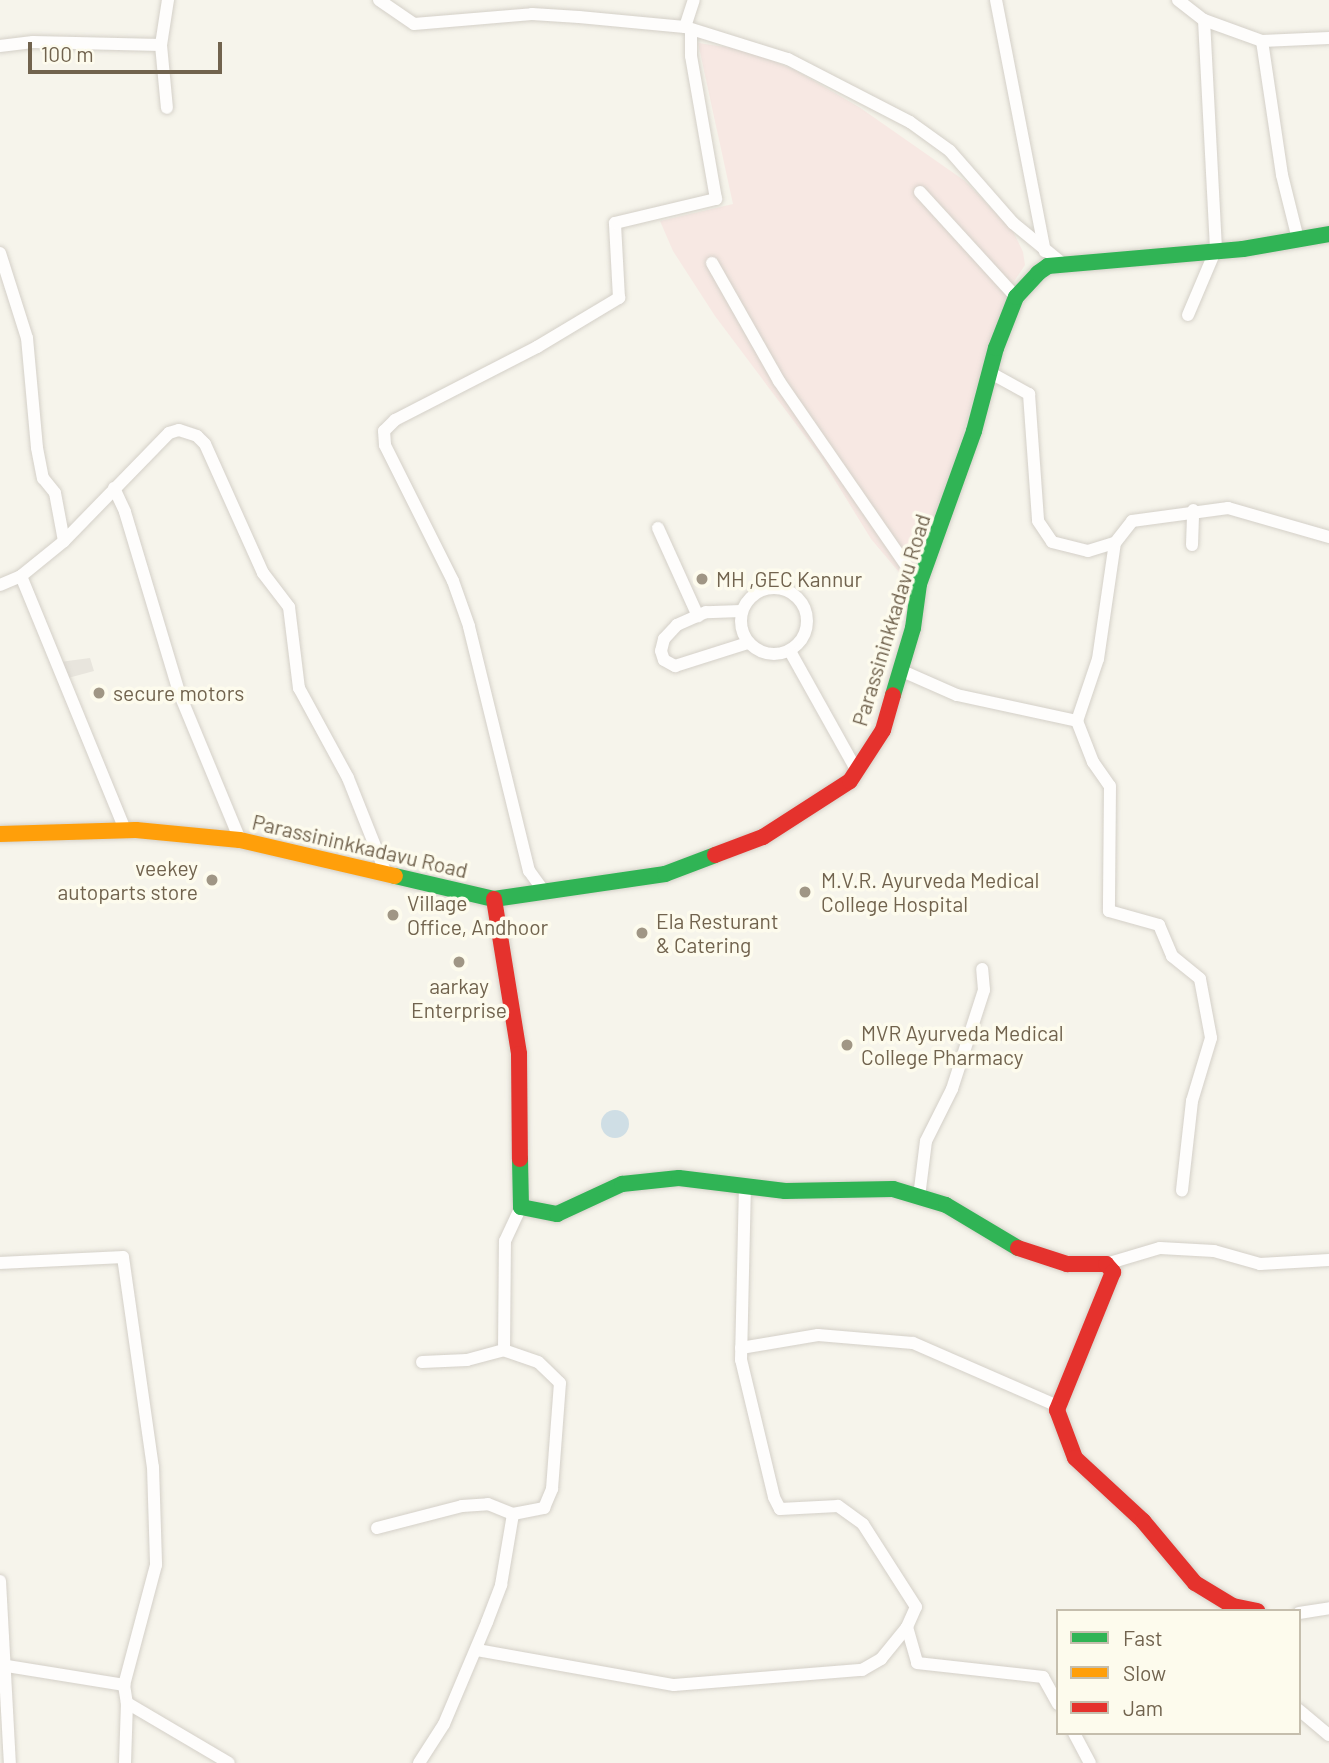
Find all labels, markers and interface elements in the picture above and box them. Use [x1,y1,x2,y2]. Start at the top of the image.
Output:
scale bar [32,28,226,72]
text: 100 m [41,41,94,66]
street label: Parassininkkadavu Road [847,511,935,729]
place label: MH ,GEC Kannur [716,566,862,592]
marker: MH ,GEC Kannur [694,571,710,587]
place label: secure motors [113,680,244,706]
marker: secure motors [91,685,107,701]
street label: Parassininkkadavu Road [250,809,470,883]
place label: veekey autoparts store [57,855,198,905]
place label: M.V.R. Ayurveda Medical College Hospital [821,867,1039,917]
marker: veekey autoparts store [204,872,220,888]
marker: M.V.R. Ayurveda Medical College Hospital [795,882,815,902]
place label: Village Office, Andhoor [407,890,548,940]
marker: Village Office, Andhoor [385,907,401,923]
place label: Ela Resturant & Catering [656,908,779,958]
marker: Ela Resturant & Catering [634,925,650,941]
marker: aarkay Enterprise [451,954,467,970]
place label: aarkay Enterprise [411,973,507,1023]
place label: MVR Ayurveda Medical College Pharmacy [861,1020,1063,1070]
marker: MVR Ayurveda Medical College Pharmacy [839,1037,855,1053]
legend [1056,1609,1301,1735]
text: Fast [1123,1625,1163,1650]
text: Slow [1123,1660,1166,1685]
text: Jam [1123,1695,1163,1720]

